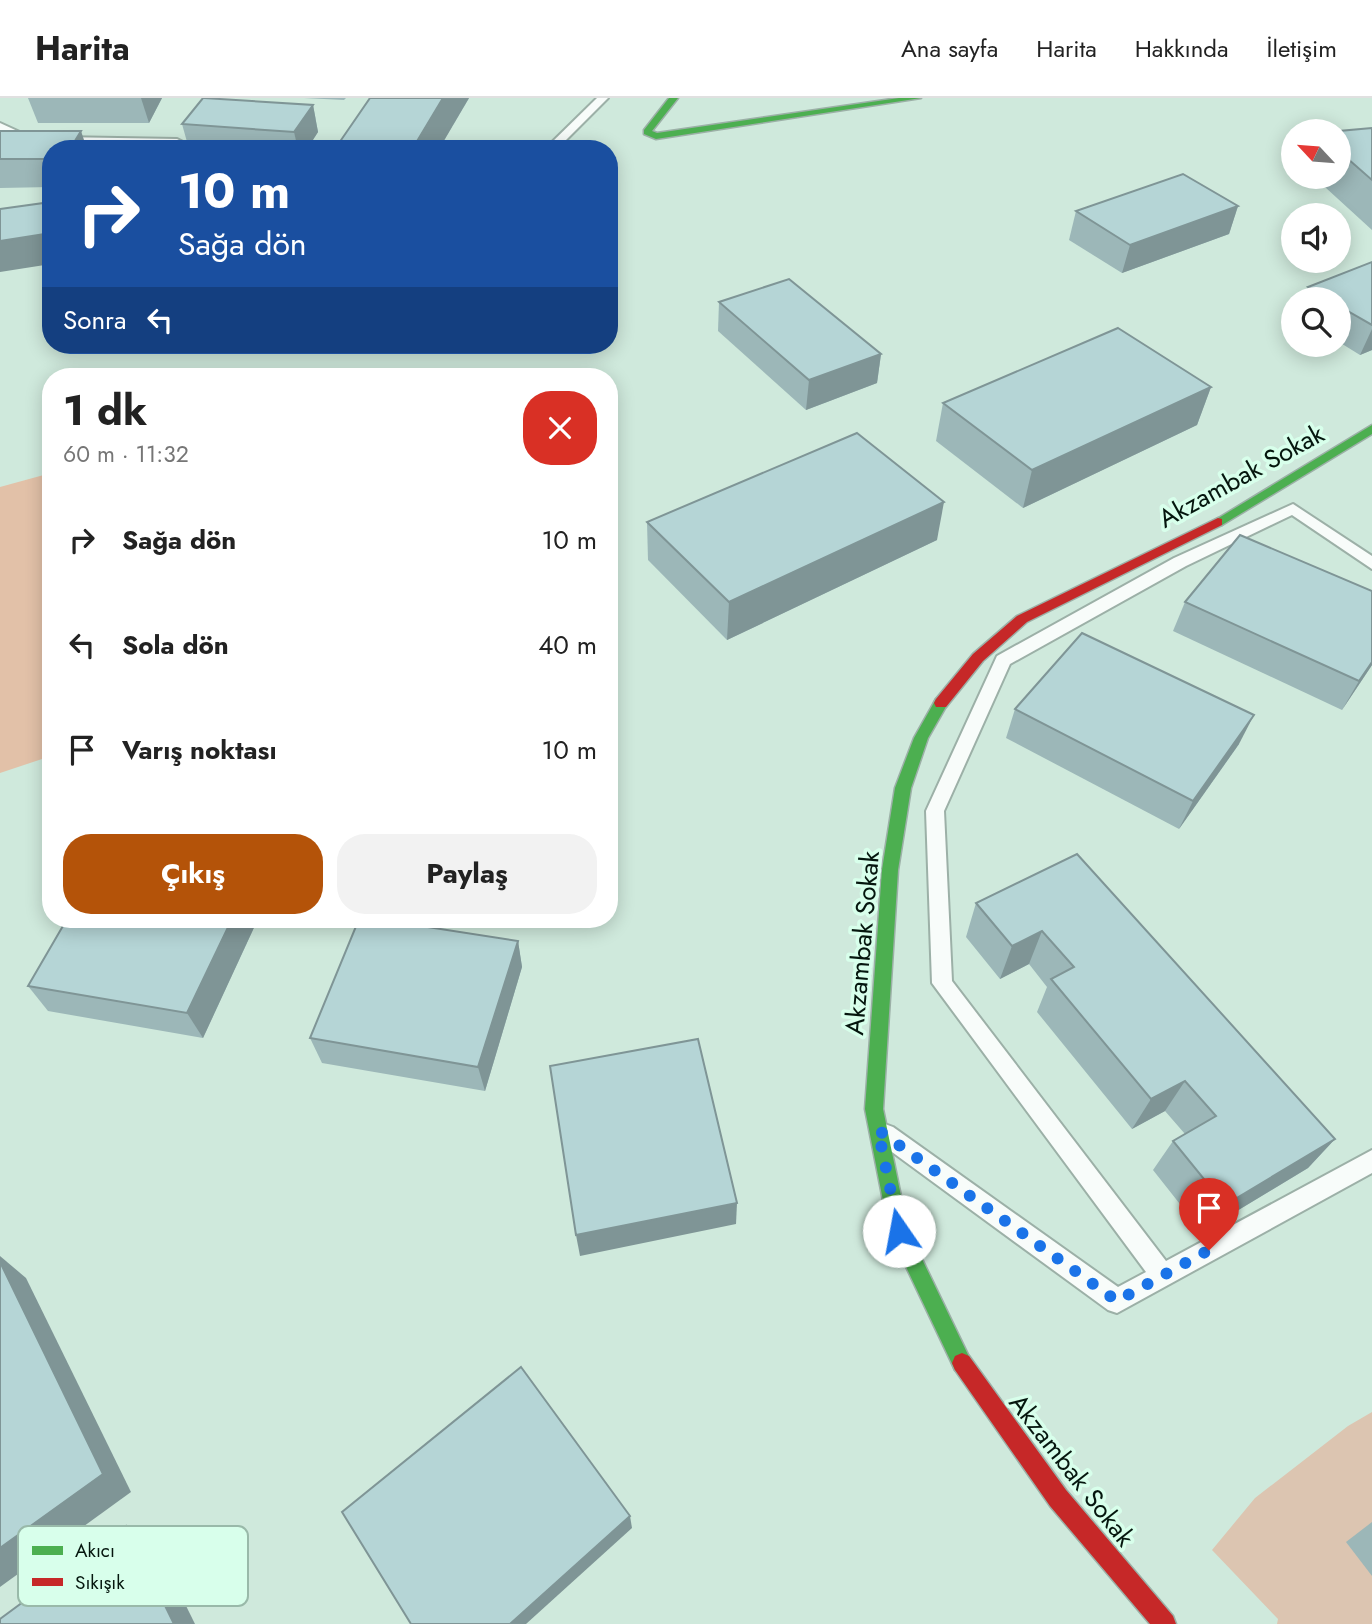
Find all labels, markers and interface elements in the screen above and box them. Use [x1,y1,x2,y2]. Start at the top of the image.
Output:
text: Harita [35,25,130,72]
text: Ana sayfa [901,31,998,66]
text: Harita [1036,31,1097,66]
text: Hakkında [1135,31,1229,66]
text: İletişim [1267,31,1337,66]
north arrow [1281,119,1351,189]
map controls [1281,119,1351,357]
text: 10 m [178,156,290,226]
icon: right [63,168,154,259]
button: sound [1281,203,1351,273]
text: Sağa dön [178,221,307,267]
button: search [1281,287,1351,357]
text: Sonra [63,301,127,339]
icon: left [141,301,179,339]
text: 1 dk [63,380,147,441]
button: close [523,391,597,465]
street label: Akzambak Sokak [1151,414,1331,537]
text: 60 m · 11:32 [63,437,189,471]
icon: right [63,521,101,559]
text: Sağa dön [122,521,236,559]
text: 10 m [542,521,597,559]
icon: left [63,626,101,664]
text: Sola dön [122,626,229,664]
text: 40 m [538,626,597,664]
icon: arrive [63,731,101,769]
text: Varış noktası [122,731,277,769]
text: 10 m [542,731,597,769]
button: Çıkış [63,834,323,914]
button: Paylaş [337,834,597,914]
street label: Akzambak Sokak [835,849,889,1037]
pin [1179,1178,1239,1250]
icon: arrive [1190,1189,1228,1227]
position arrow [862,1194,936,1268]
street label: Akzambak Sokak [1000,1386,1144,1555]
legend [18,1526,248,1606]
text: Akıcı [75,1537,115,1564]
text: Sıkışık [75,1569,125,1596]

